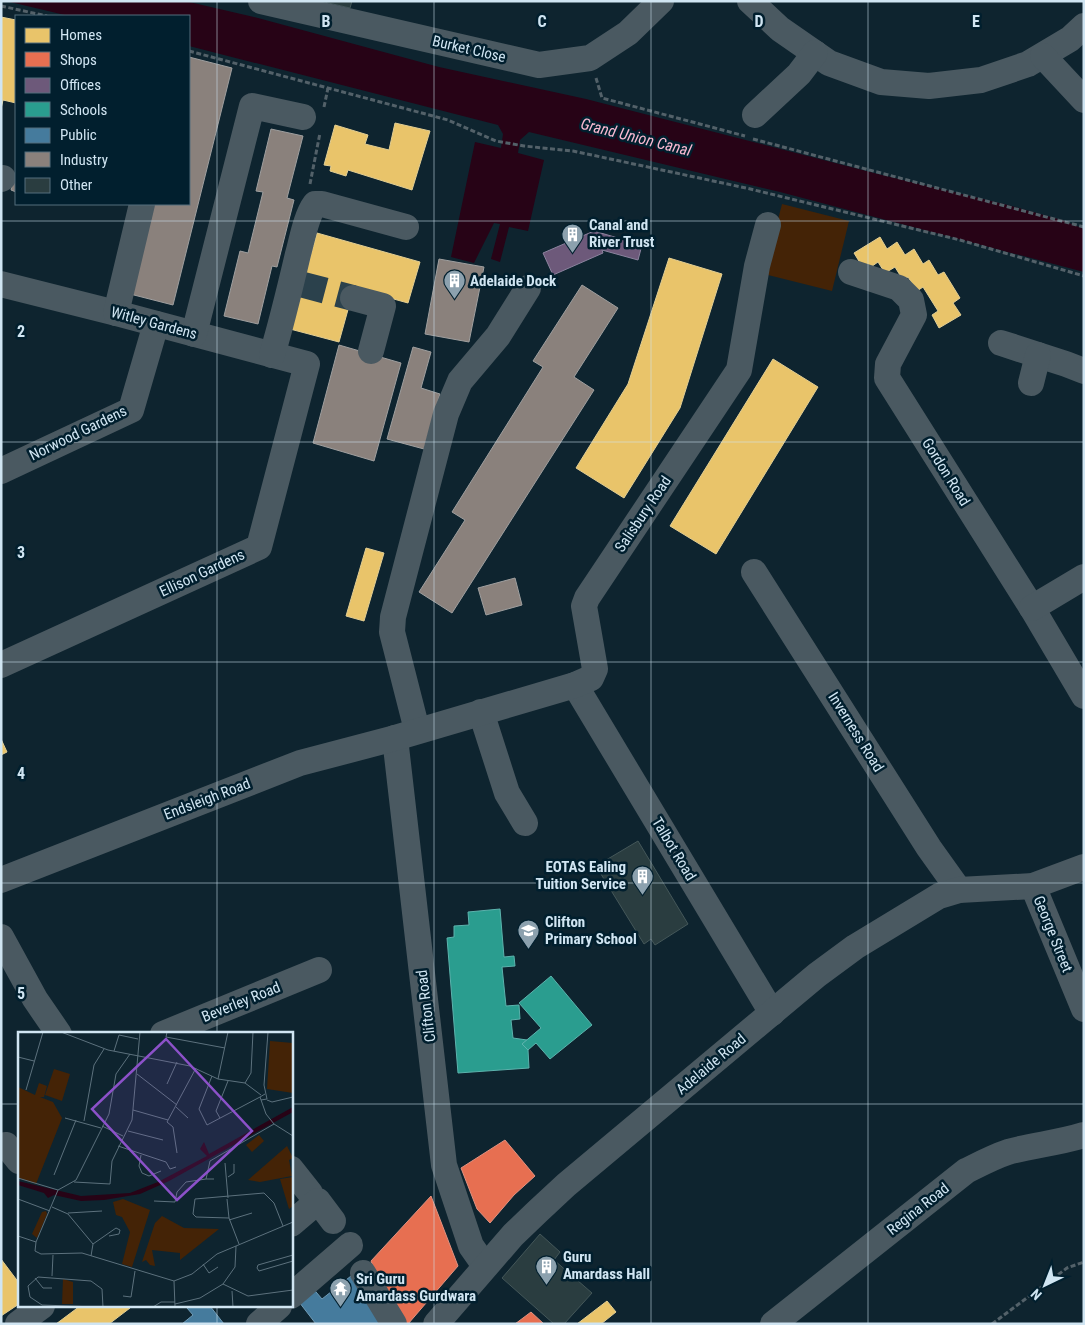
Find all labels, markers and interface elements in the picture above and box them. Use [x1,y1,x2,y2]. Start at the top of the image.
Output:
text: B [322,12,331,31]
text: C [537,12,547,31]
text: D [754,12,764,31]
text: E [972,12,980,31]
legend [15,15,190,205]
text: Homes [60,26,102,44]
street label: Burket Close [430,32,508,66]
text: Shops [60,51,97,69]
text: Offices [60,76,101,94]
text: Schools [60,101,107,119]
water label: Grand Union Canal [579,114,694,160]
text: Public [60,126,97,144]
text: Industry [60,151,108,169]
text: Other [60,176,93,194]
place label: Canal and River Trust [589,216,655,251]
building icon: Canal and River Trust [561,222,585,253]
building icon: Adelaide Dock [442,269,466,300]
place label: Adelaide Dock [470,272,557,290]
street label: Witley Gardens [109,303,199,343]
text: 2 [17,322,25,341]
street label: Norwood Gardens [26,402,130,464]
street label: Gordon Road [918,435,974,509]
street label: Salisbury Road [611,473,675,555]
text: 3 [17,543,25,562]
street label: Ellison Gardens [157,545,248,601]
street label: Inverness Road [824,689,888,775]
text: 4 [17,764,25,783]
street label: Endsleigh Road [161,774,253,824]
street label: Talbot Road [648,814,700,884]
place label: EOTAS Ealing Tuition Service [536,858,626,893]
building icon: EOTAS Ealing Tuition Service [630,864,654,895]
street label: George Street [1030,893,1076,975]
place label: Clifton Primary School [545,913,637,948]
school or university icon: Clifton Primary School [517,919,541,950]
street label: Clifton Road [413,969,439,1043]
street label: Beverley Road [199,978,283,1026]
text: 5 [17,984,25,1003]
street label: Adelaide Road [673,1030,749,1098]
inset map [18,1032,292,1308]
street label: Regina Road [883,1179,953,1239]
place label: Guru Amardass Hall [563,1248,650,1283]
building icon: Guru Amardass Hall [535,1254,559,1285]
north arrow [1020,1260,1070,1310]
place label: Sri Guru Amardass Gurdwara [356,1270,476,1305]
temple icon: Sri Guru Amardass Gurdwara [328,1276,352,1307]
text: N [1028,1286,1045,1303]

